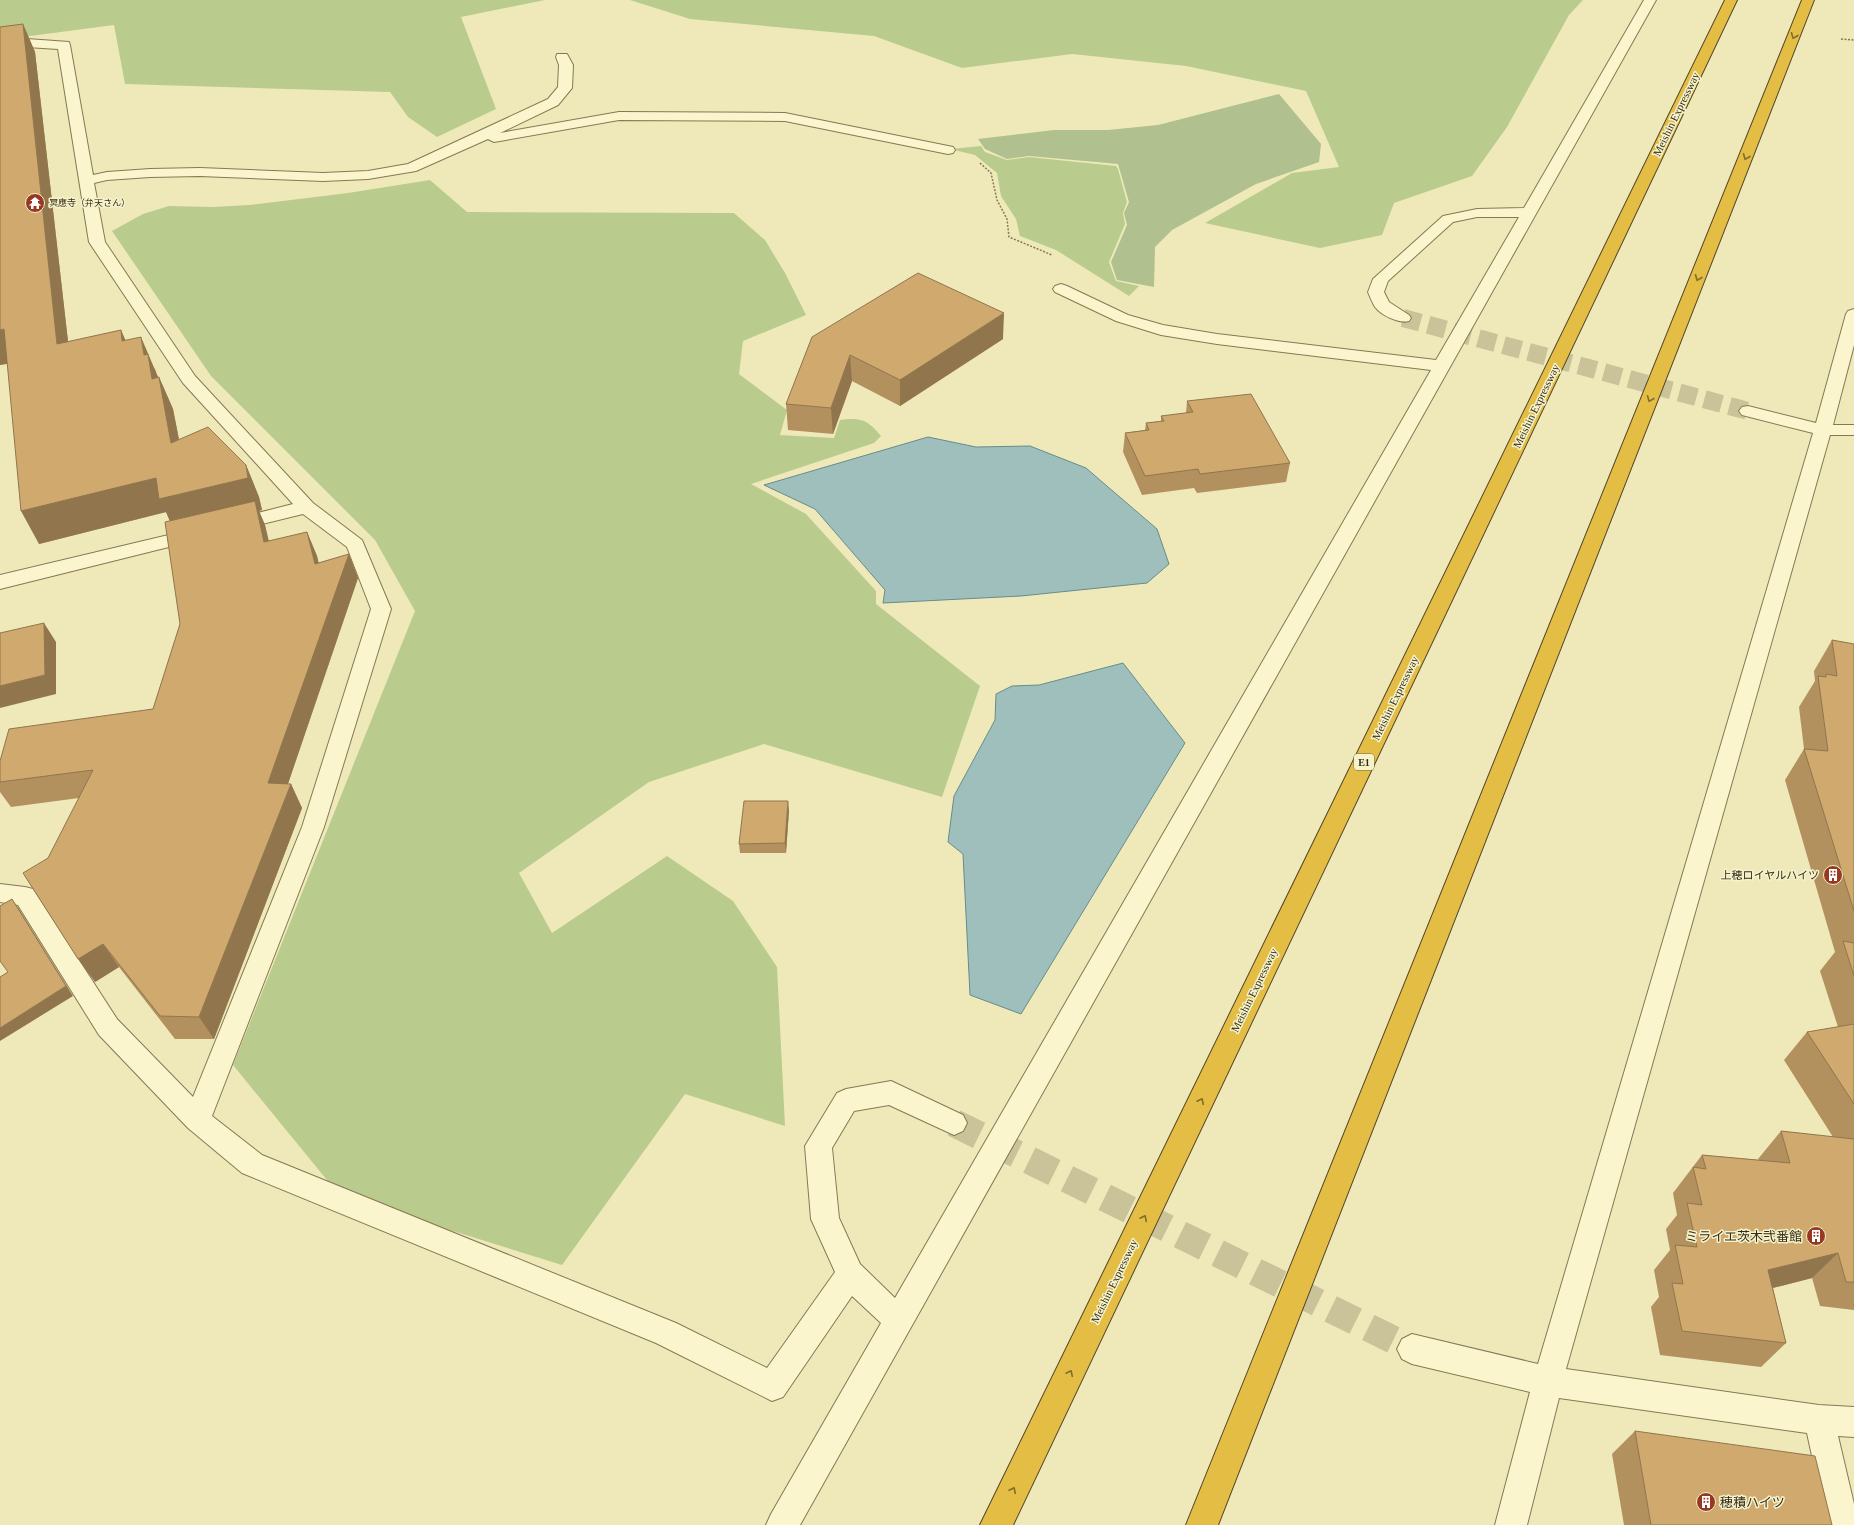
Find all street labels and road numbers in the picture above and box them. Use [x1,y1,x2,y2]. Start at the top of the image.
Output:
street label: Meishin Expressway [1650,70,1702,158]
street label: Meishin Expressway [1510,362,1562,450]
street label: Meishin Expressway [1369,654,1421,742]
road number: E1 [1354,754,1374,770]
street label: Meishin Expressway [1228,946,1280,1034]
street label: Meishin Expressway [1088,1237,1140,1325]

